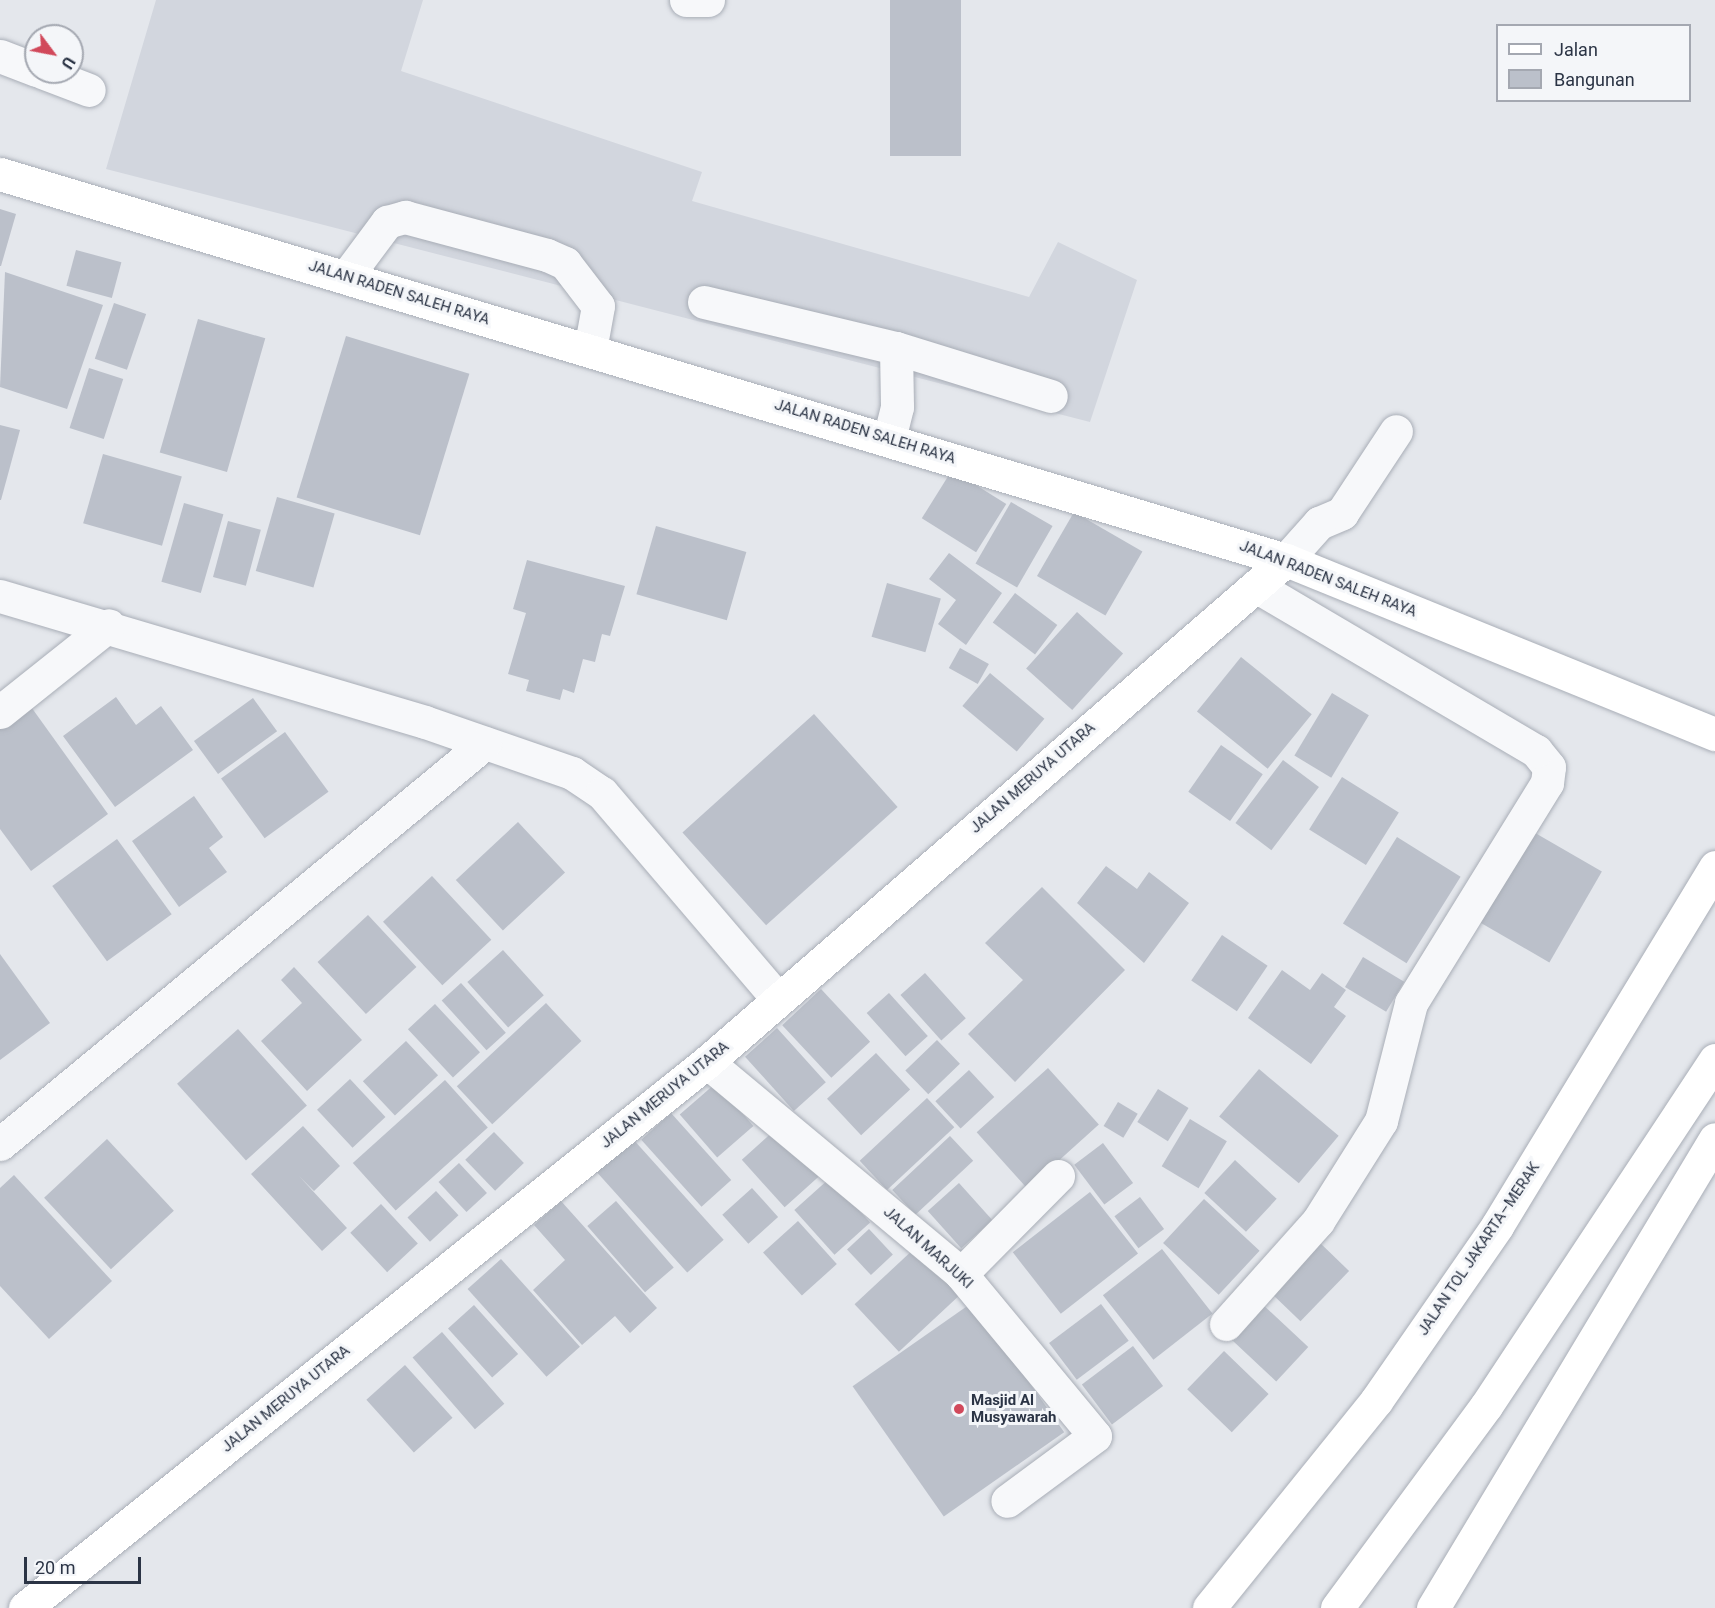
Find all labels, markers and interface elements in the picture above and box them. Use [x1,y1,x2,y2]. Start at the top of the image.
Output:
north arrow [24,24,84,84]
legend [1496,24,1691,102]
text: Jalan [1554,39,1598,60]
text: U [57,53,79,72]
text: Bangunan [1554,69,1635,90]
street label: JALAN RADEN SALEH RAYA [306,257,492,329]
street label: JALAN RADEN SALEH RAYA [772,396,958,468]
street label: JALAN RADEN SALEH RAYA [1237,537,1419,621]
street label: JALAN MERUYA UTARA [967,719,1099,837]
street label: JALAN MERUYA UTARA [597,1038,733,1152]
street label: JALAN TOL JAKARTA–MERAK [1414,1159,1544,1339]
street label: JALAN MARJUKI [880,1203,976,1293]
street label: JALAN MERUYA UTARA [218,1342,354,1456]
place label: Masjid Al Musyawarah [971,1391,1056,1426]
marker: Masjid Al Musyawarah [952,1402,966,1416]
scale bar [27,1545,144,1583]
text: 20 m [35,1557,75,1578]

